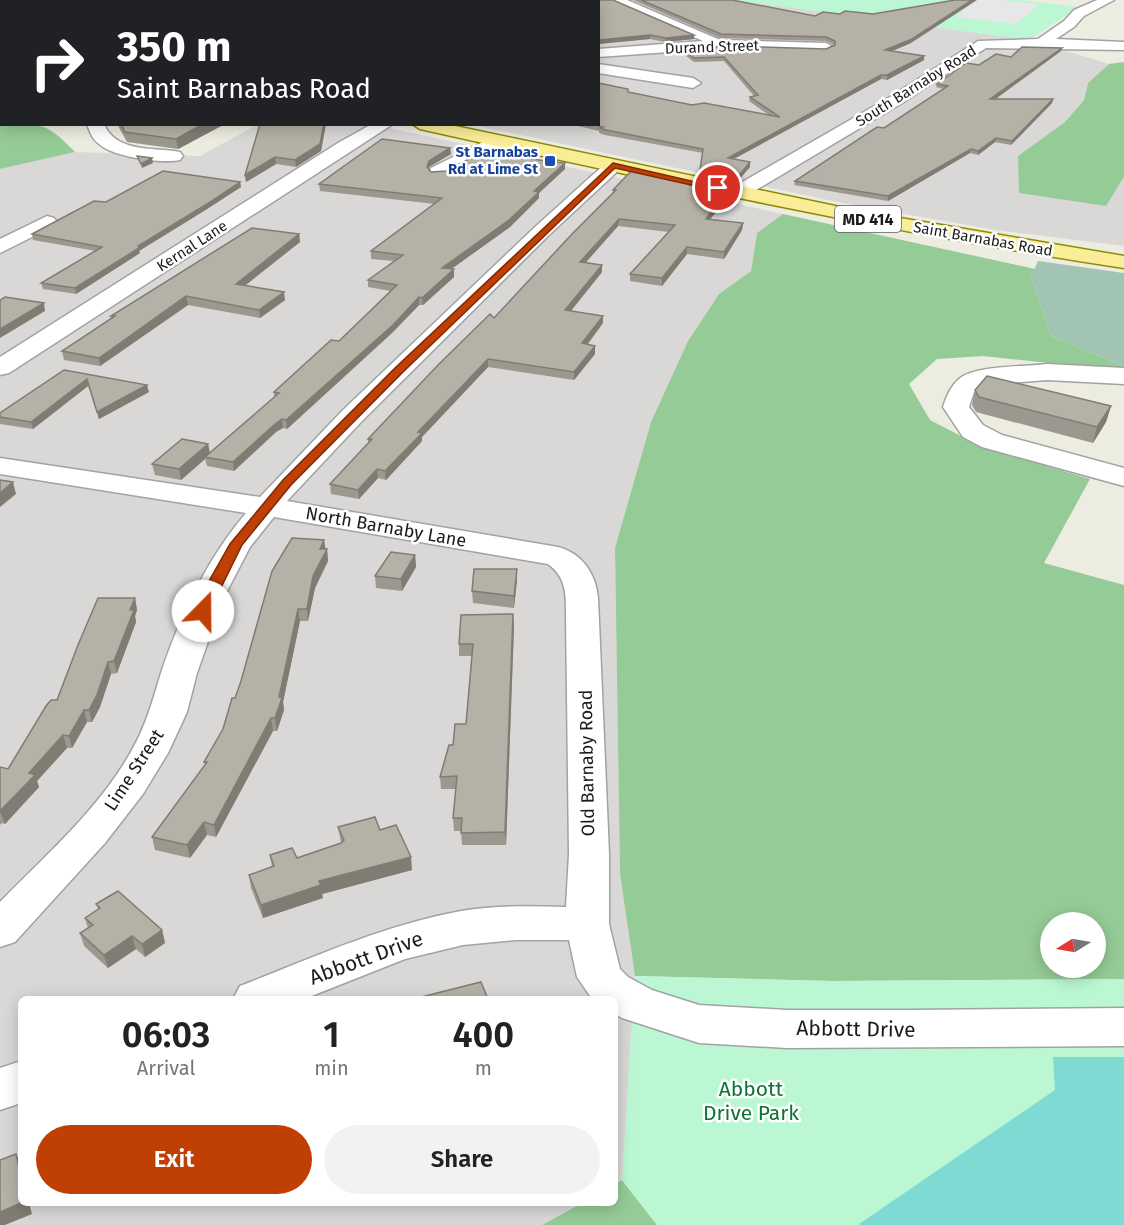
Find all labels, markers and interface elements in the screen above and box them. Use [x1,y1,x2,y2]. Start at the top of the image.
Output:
text: 350 m [117,22,231,72]
icon: right [18,24,96,102]
street label: Durand Street [665,36,760,58]
street label: South Barnaby Road [852,42,980,130]
text: Saint Barnabas Road [117,73,371,105]
place label: St Barnabas Rd at Lime St [448,143,538,178]
marker: St Barnabas Rd at Lime St [543,154,557,168]
pin [692,162,743,213]
icon: arrive [701,171,734,204]
road number: MD 414 [835,206,901,232]
street label: Kernal Lane [153,217,231,275]
street label: Saint Barnabas Road [912,218,1054,260]
street label: North Barnaby Lane [304,502,468,552]
position arrow [171,579,235,643]
street label: Old Barnaby Road [575,689,599,837]
street label: Lime Street [99,725,169,815]
north arrow [1040,912,1106,978]
map controls [1040,912,1106,978]
street label: Abbott Drive [306,925,426,991]
text: 06:03 [122,1013,210,1057]
text: 1 [323,1013,340,1057]
text: 400 [452,1013,514,1057]
street label: Abbott Drive [796,1015,916,1043]
text: Arrival [137,1056,195,1080]
text: min [314,1056,349,1080]
text: m [475,1056,492,1080]
park label: Abbott Drive Park [703,1076,799,1126]
button: Exit [36,1125,312,1194]
button: Share [324,1125,600,1194]

